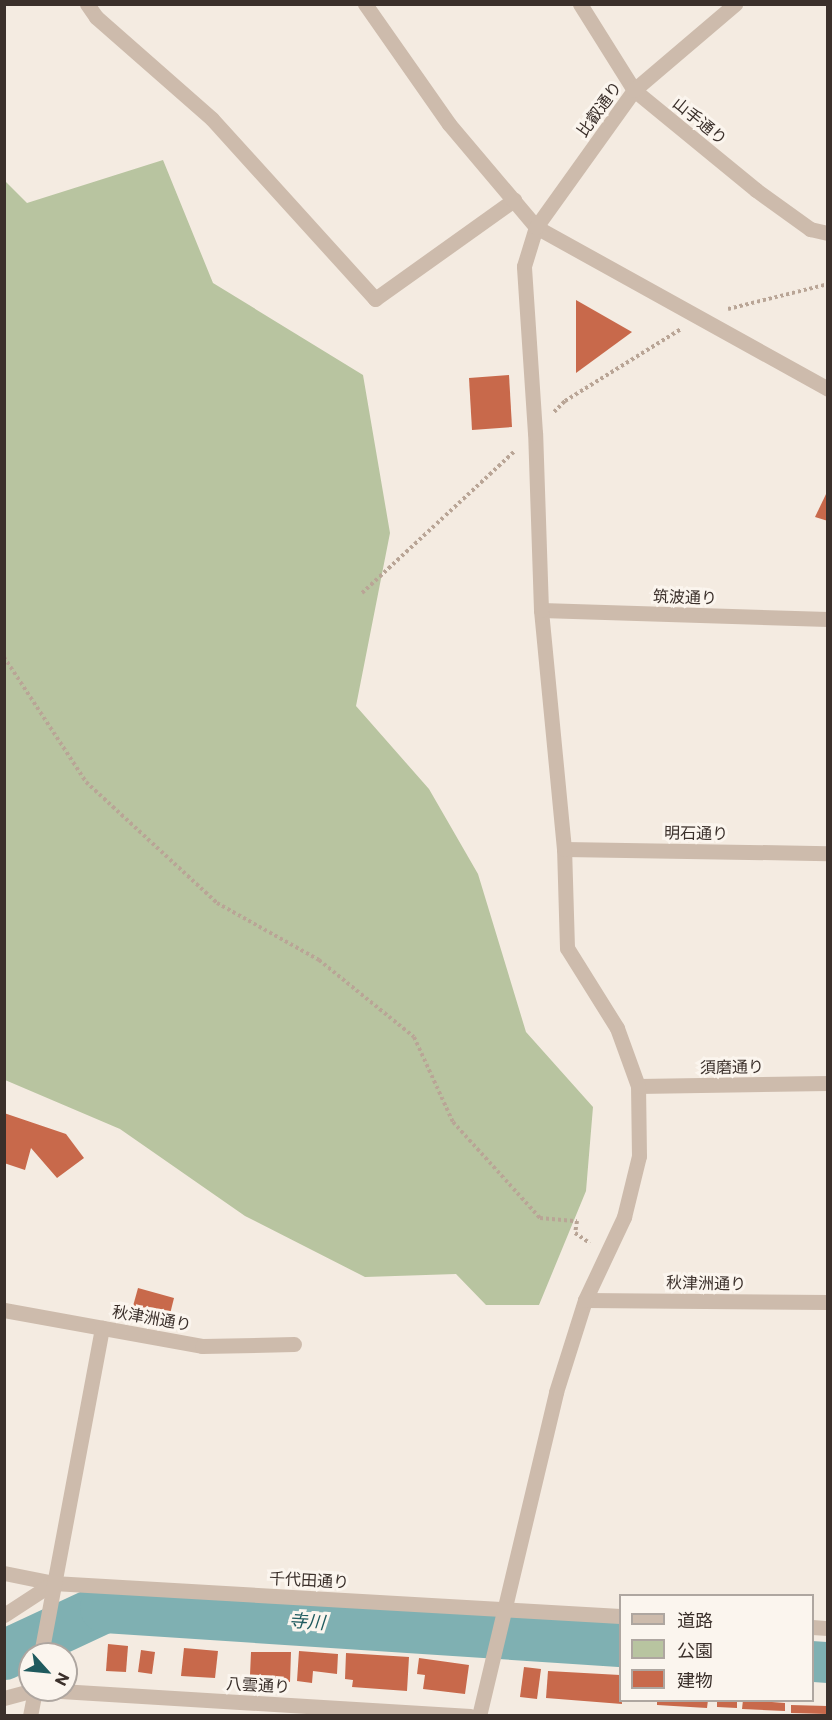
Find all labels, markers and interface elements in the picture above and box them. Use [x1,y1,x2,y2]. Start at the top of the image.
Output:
street label: 比叡通り [572,77,626,141]
street label: 山手通り [669,93,731,149]
street label: 筑波通り [653,586,717,608]
street label: 明石通り [664,823,728,843]
street label: 須磨通り [700,1057,764,1077]
street label: 秋津洲通り [666,1273,746,1293]
street label: 秋津洲通り [111,1302,193,1334]
street label: 千代田通り [269,1568,349,1592]
legend [619,1594,814,1702]
water label: 寺川 [288,1609,326,1633]
text: 道路 [677,1609,713,1631]
text: 公園 [677,1639,713,1661]
north arrow [18,1642,78,1702]
text: 建物 [677,1669,713,1691]
text: N [52,1670,74,1689]
street label: 八雲通り [226,1674,290,1696]

